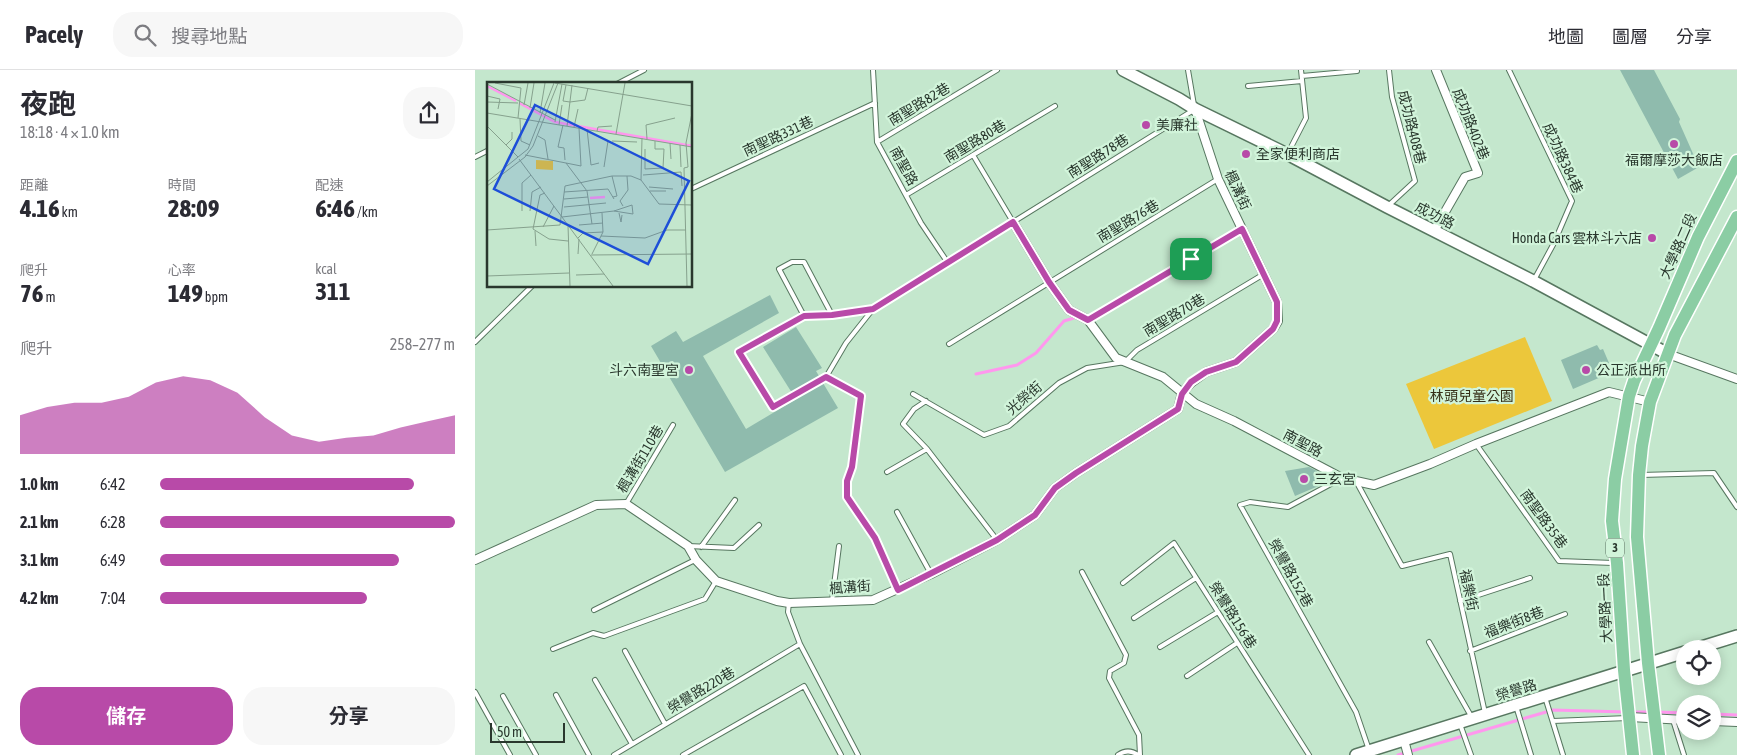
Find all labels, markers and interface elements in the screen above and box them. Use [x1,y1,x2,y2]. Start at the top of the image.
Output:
search box [113,12,463,57]
text: Pacely [25,21,83,48]
icon: search [131,21,159,49]
text: 搜尋地點 [171,25,247,47]
text: 地圖 [1548,26,1584,47]
text: 圖層 [1612,26,1648,47]
text: 分享 [1676,26,1712,47]
street label: 南聖路82巷 [885,79,953,129]
inset map [487,82,693,288]
street label: 成功路402巷 [1449,86,1493,162]
button: share [403,87,455,139]
text: 夜跑 [20,88,76,120]
street label: 成功路408巷 [1395,88,1429,166]
street label: 南聖路331巷 [740,113,816,159]
street label: 南聖路80巷 [941,116,1009,166]
place label: 美廉社 [1156,117,1198,133]
marker: 美廉社 [1140,119,1152,131]
street label: 成功路384巷 [1540,120,1586,196]
text: 18:18 · 4 × 1.0 km [20,123,120,141]
street label: 南聖路78巷 [1064,131,1132,181]
marker: 福爾摩莎大飯店 [1668,138,1680,150]
street label: 南聖路 [887,144,921,188]
place label: 全家便利商店 [1256,146,1340,162]
marker: 全家便利商店 [1240,148,1252,160]
place label: 福爾摩莎大飯店 [1625,152,1723,168]
street label: 楓溝街 [1222,168,1254,212]
text: 距離 [20,177,48,193]
text: 時間 [168,177,196,193]
text: 配速 [315,177,343,193]
text: 4.16 [20,194,60,222]
text: 28:09 [168,194,220,222]
text: 6:46 [315,194,355,222]
street label: 南聖路76巷 [1094,196,1162,246]
street label: 成功路 [1413,198,1457,232]
text: km [60,204,78,220]
text: /km [355,204,378,220]
street label: 大學路二段 [1656,211,1700,281]
place label: Honda Cars 雲林斗六店 [1512,230,1642,246]
marker: Honda Cars 雲林斗六店 [1646,232,1658,244]
pin [1170,238,1212,280]
icon: arrive [1177,245,1205,273]
text: kcal [315,261,337,277]
text: 爬升 [20,262,48,278]
text: 心率 [168,262,196,278]
text: 311 [315,277,351,305]
text: 76 [20,279,44,307]
text: 149 [168,279,203,307]
text: m [44,289,56,305]
text: bpm [203,289,228,305]
street label: 南聖路70巷 [1140,290,1208,340]
text: 258–277 m [390,335,455,353]
text: 爬升 [20,339,52,357]
place label: 斗六南聖宮 [609,362,679,378]
place label: 公正派出所 [1596,362,1666,378]
marker: 斗六南聖宮 [683,364,695,376]
marker: 公正派出所 [1580,364,1592,376]
street label: 光榮街 [1003,378,1045,418]
park label: 林頭兒童公園 [1430,388,1514,404]
street label: 楓溝街110巷 [614,422,666,496]
street label: 南聖路 [1281,426,1325,460]
place label: 三玄宮 [1314,471,1356,487]
marker: 三玄宮 [1298,473,1310,485]
text: 1.0 km [20,475,59,493]
text: 6:42 [100,475,125,493]
street label: 南聖路35巷 [1517,486,1571,552]
text: 2.1 km [20,513,59,531]
text: 6:28 [100,513,125,531]
street label: 榮譽路152巷 [1266,536,1316,610]
road number: 3 [1606,538,1624,558]
text: 3.1 km [20,551,59,569]
text: 6:49 [100,551,125,569]
street label: 福樂街 [1457,568,1481,612]
street label: 大學路一段 [1595,573,1615,643]
street label: 楓溝街 [828,578,872,596]
street label: 榮譽路156巷 [1206,579,1260,651]
text: 4.2 km [20,589,59,607]
text: 7:04 [100,589,126,607]
street label: 福樂街8巷 [1482,603,1546,641]
map controls [1676,640,1721,740]
button: locate [1676,640,1721,685]
street label: 榮譽路220巷 [664,664,738,716]
street label: 榮譽路 [1494,676,1538,704]
button: 儲存 [20,687,233,745]
button: 分享 [243,687,455,745]
button: layers [1676,695,1721,740]
scale bar [490,720,565,743]
text: 50 m [497,724,522,740]

